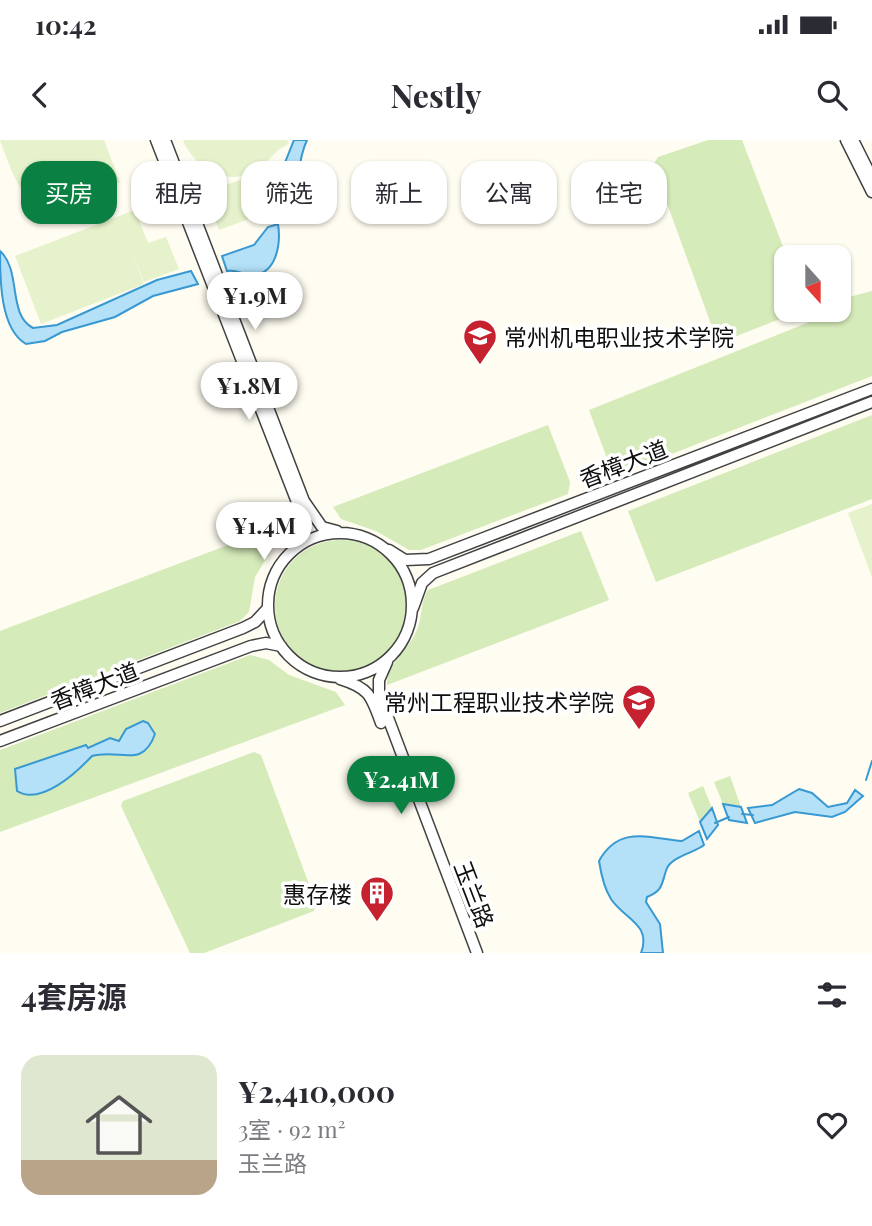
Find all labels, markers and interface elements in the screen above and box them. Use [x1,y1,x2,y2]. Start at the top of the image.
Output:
text: 10:42 [35,7,97,42]
text: Nestly [390,73,482,116]
icon: back [21,76,59,114]
icon: search [813,76,851,114]
chip: 买房 [21,161,117,224]
chip: 租房 [131,161,227,224]
chip: 筛选 [241,161,337,224]
chip: 新上 [351,161,447,224]
chip: 公寓 [461,161,557,224]
chip: 住宅 [571,161,667,224]
north arrow [774,245,850,322]
map controls [774,245,851,322]
pin: ¥1.9M [206,272,304,332]
text: ¥1.9M [223,279,287,310]
school or university icon: 常州机电职业技术学院 [461,317,499,366]
place label: 常州机电职业技术学院 [504,321,734,352]
pin: ¥1.8M [200,362,298,422]
text: ¥1.8M [217,369,281,400]
street label: 香樟大道 [575,432,671,494]
pin: ¥1.4M [215,502,313,562]
text: ¥1.4M [232,509,296,540]
street label: 香樟大道 [46,654,142,716]
school or university icon: 常州工程职业技术学院 [620,682,658,731]
place label: 常州工程职业技术学院 [384,686,614,717]
pin: ¥2.41M [344,756,458,816]
text: ¥2.41M [363,763,439,794]
street label: 玉兰路 [448,856,502,932]
building icon: 惠存楼 [358,874,396,923]
place label: 惠存楼 [283,878,352,909]
text: 4套房源 [21,976,127,1016]
icon: filters [813,976,851,1014]
text: ¥2,410,000 [238,1071,395,1111]
icon: home [77,1083,161,1167]
icon: heart [813,1106,851,1144]
text: 3室 · 92 m² [238,1113,346,1144]
text: 玉兰路 [238,1147,307,1178]

